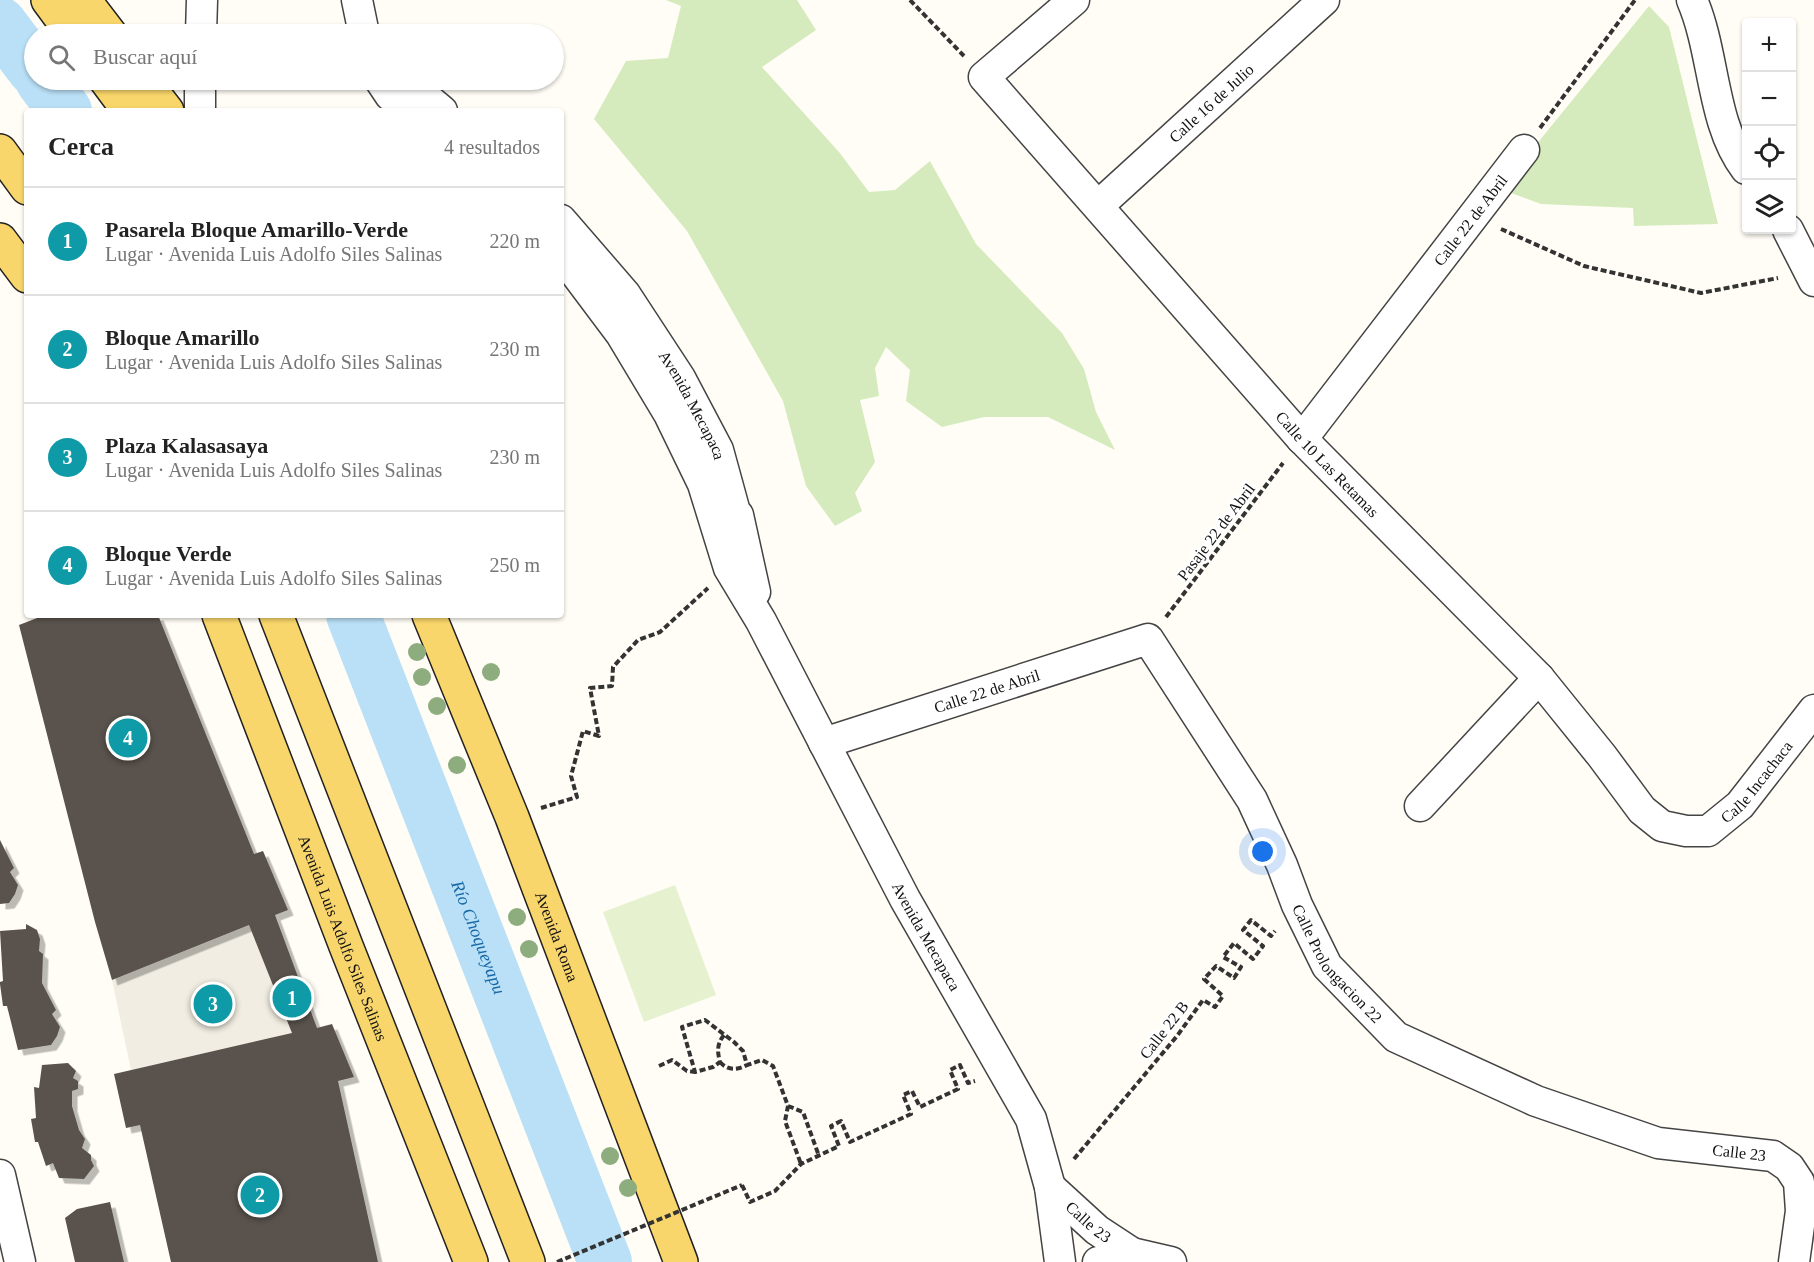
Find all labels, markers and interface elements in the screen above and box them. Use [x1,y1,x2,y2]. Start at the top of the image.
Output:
map controls [1742,18,1796,234]
button: + [1742,18,1796,72]
search box [24,24,564,90]
icon: search [45,41,78,74]
text: Buscar aquí [93,44,197,69]
street label: Calle 16 de Julio [1165,60,1257,146]
button: − [1742,72,1796,126]
button: locate [1742,126,1796,180]
text: Cerca [48,132,114,161]
text: 4 resultados [444,136,540,158]
street label: Calle 22 de Abril [1430,171,1511,269]
button: layers [1742,180,1796,234]
text: Pasarela Bloque Amarillo-Verde [105,217,408,242]
text: 1 [63,230,73,252]
text: 220 m [489,230,540,252]
text: Lugar · Avenida Luis Adolfo Siles Salinas [105,243,442,265]
text: Bloque Amarillo [105,325,260,350]
text: 2 [63,338,73,360]
text: 230 m [489,338,540,360]
street label: Avenida Mecapaca [656,347,729,461]
text: Lugar · Avenida Luis Adolfo Siles Salinas [105,351,442,373]
street label: Calle 10 Las Retamas [1273,408,1382,520]
text: Plaza Kalasasaya [105,433,268,458]
text: 3 [63,446,73,468]
text: 230 m [489,446,540,468]
text: Lugar · Avenida Luis Adolfo Siles Salinas [105,459,442,481]
street label: Pasaje 22 de Abril [1174,480,1259,584]
text: Bloque Verde [105,541,232,566]
text: 4 [63,554,73,576]
text: 250 m [489,554,540,576]
text: Lugar · Avenida Luis Adolfo Siles Salinas [105,567,442,589]
street label: Calle 22 de Abril [932,666,1042,716]
pin: 4 [108,716,148,760]
street label: Calle Incachaca [1717,737,1795,826]
street label: Avenida Luis Adolfo Siles Salinas [296,833,391,1043]
your location [1248,837,1277,866]
water label: Río Choqueyapu [447,877,510,997]
street label: Avenida Mecapaca [889,879,964,993]
street label: Avenida Roma [532,889,582,984]
street label: Calle Prolongacion 22 [1289,901,1386,1026]
pin: 1 [272,976,312,1020]
pin: 3 [194,982,232,1026]
street label: Calle 22 B [1136,998,1192,1062]
street label: Calle 23 [1712,1141,1767,1164]
pin: 2 [240,1172,280,1218]
street label: Calle 23 [1063,1198,1114,1245]

